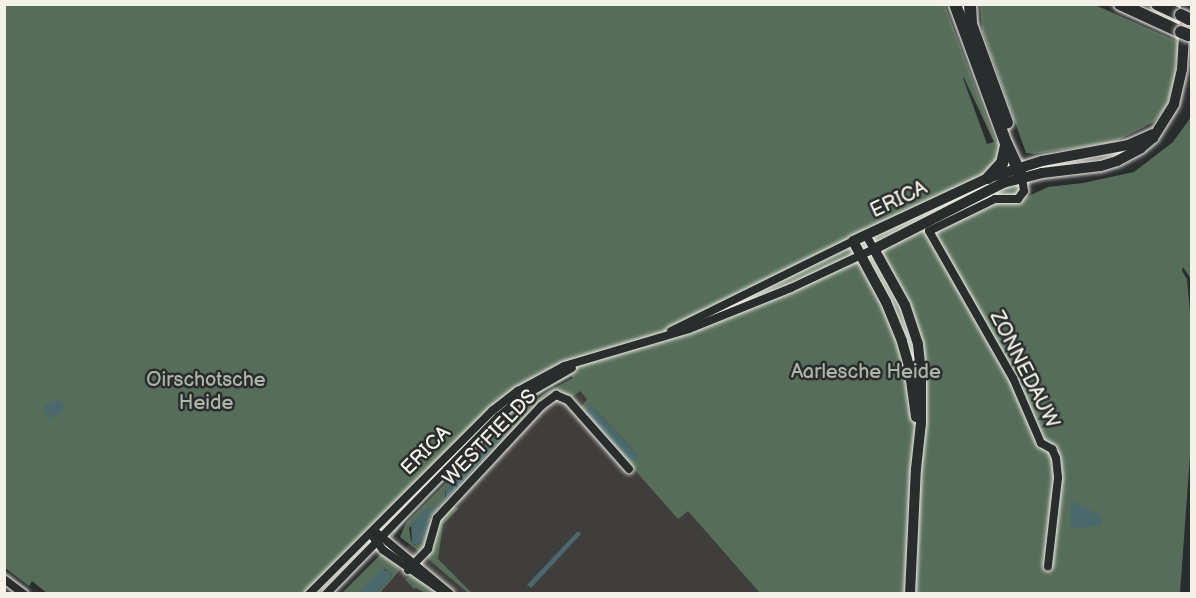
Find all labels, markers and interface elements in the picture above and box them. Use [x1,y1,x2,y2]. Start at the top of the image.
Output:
street label: ERICA [867,176,931,224]
street label: ZONNEDAUW [984,307,1064,433]
park label: Aarlesche Heide [791,360,941,384]
park label: Oirschotsche Heide [146,368,266,415]
street label: WESTFIELDS [438,385,542,491]
street label: ERICA [396,421,456,481]

